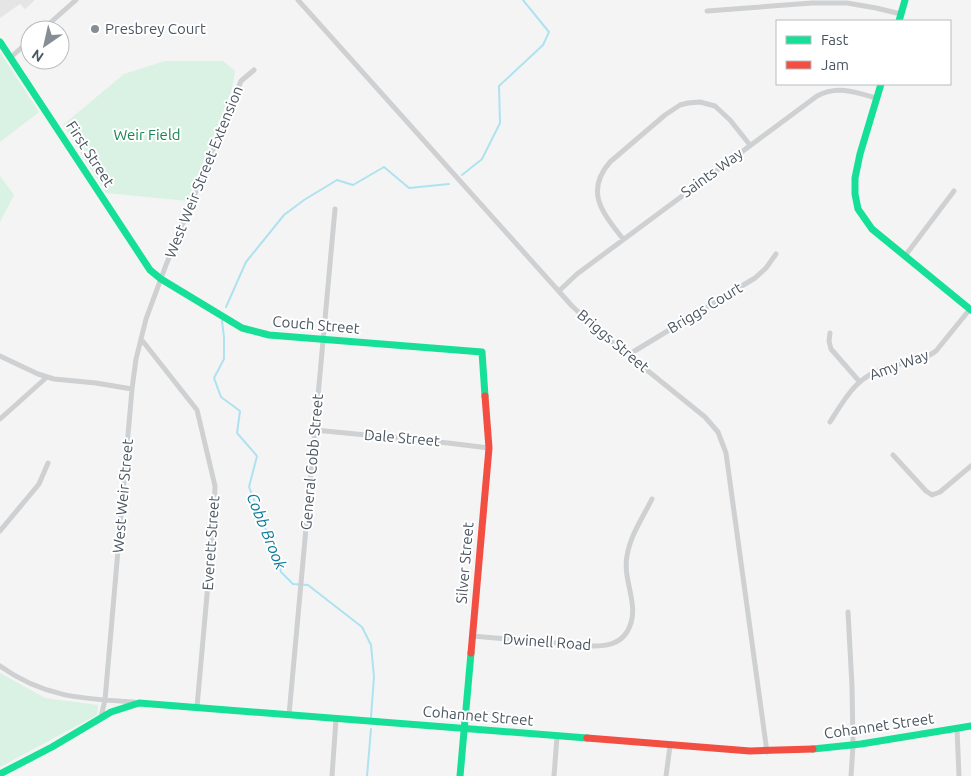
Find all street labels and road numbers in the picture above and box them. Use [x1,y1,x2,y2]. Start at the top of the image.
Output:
street label: West Weir Street Extension [161,83,246,260]
street label: First Street [63,118,118,190]
street label: Saints Way [678,145,746,201]
street label: Briggs Court [664,279,745,337]
street label: Briggs Street [574,306,653,375]
street label: Couch Street [272,312,360,337]
street label: Amy Way [867,346,931,383]
street label: General Cobb Street [297,393,326,531]
street label: Dale Street [364,426,441,449]
street label: West Weir Street [109,438,136,554]
street label: Everett Street [199,495,222,591]
street label: Silver Street [452,521,477,605]
street label: Dwinell Road [502,630,592,653]
street label: Cohannet Street [422,702,534,729]
street label: Cohannet Street [823,709,935,742]

